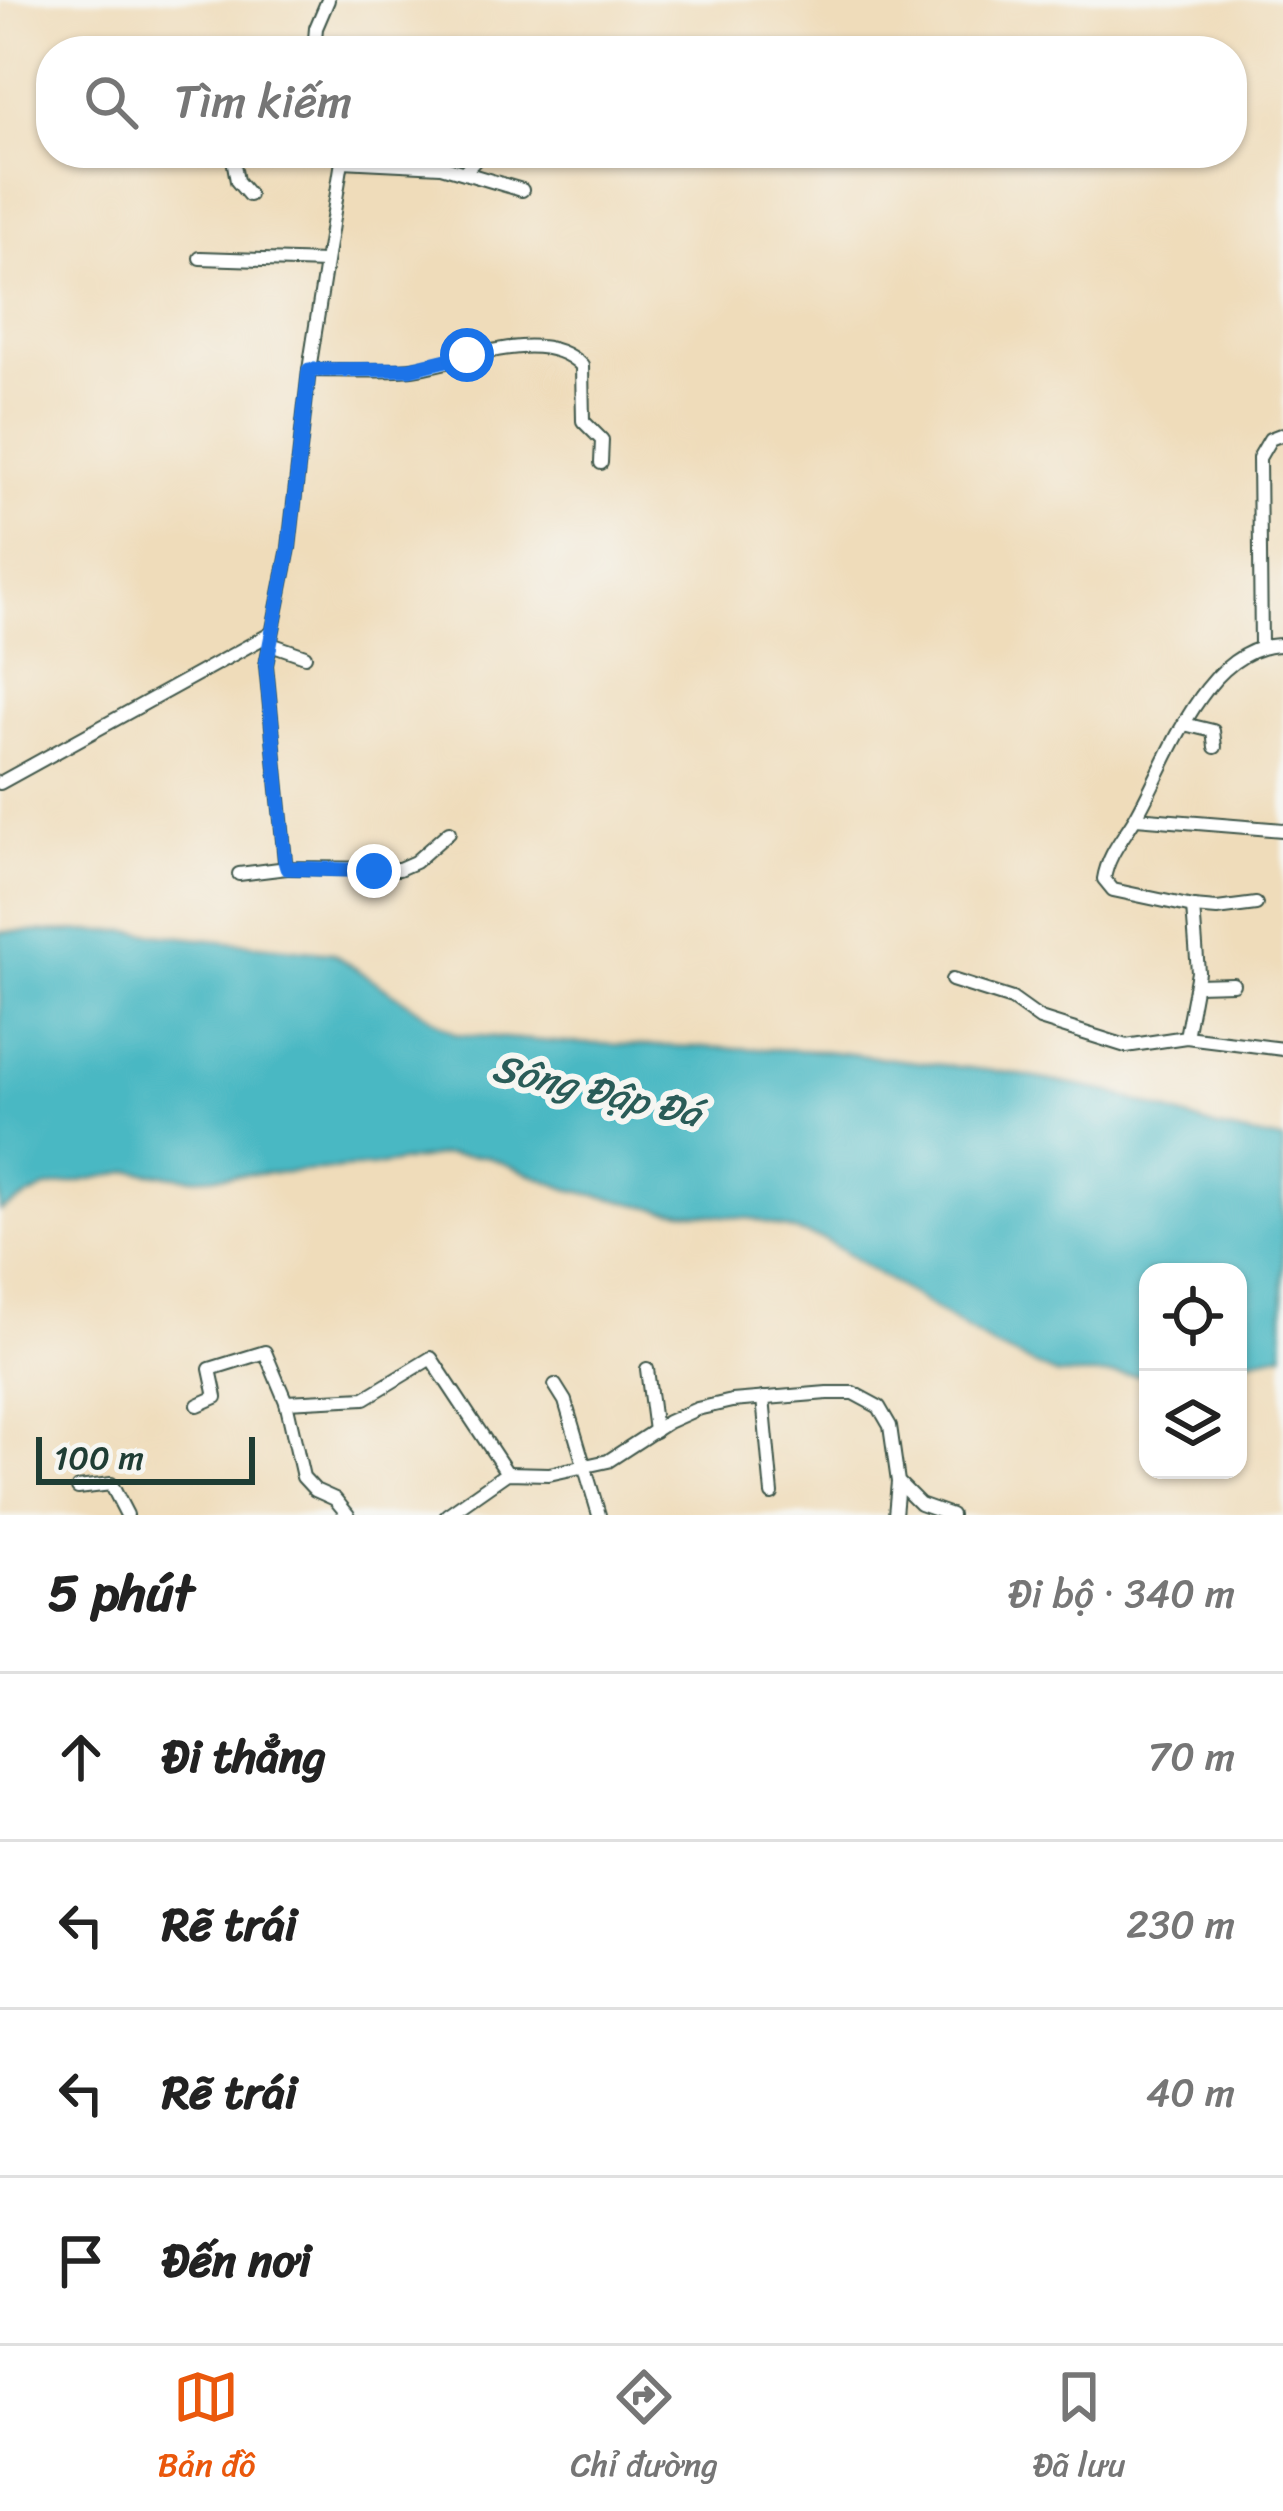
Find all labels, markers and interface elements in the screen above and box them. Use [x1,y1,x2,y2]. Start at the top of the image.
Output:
search box [36,36,1247,168]
text: Tìm kiếm [174,62,352,142]
icon: search [78,69,144,135]
route start [440,328,494,382]
route end [347,844,401,898]
water label: Sông Đập Đá [486,1033,713,1149]
map controls [1139,1263,1247,1479]
button: locate [1139,1263,1247,1371]
button: layers [1139,1371,1247,1479]
text: 100 m [54,1429,144,1487]
scale bar [36,1431,255,1484]
text: 5 phút [48,1548,194,1638]
text: Đi bộ · 340 m [1008,1559,1235,1628]
text: Đi thẳng [162,1717,326,1797]
text: 70 m [1148,1722,1235,1791]
icon: ahead [48,1724,114,1790]
text: Rẽ trái [162,1885,297,1965]
text: 230 m [1126,1890,1235,1959]
icon: left [48,1892,114,1958]
text: Rẽ trái [162,2053,297,2133]
text: 40 m [1146,2058,1235,2127]
icon: left [48,2060,114,2126]
text: Đến nơi [162,2221,311,2301]
icon: arrive [48,2228,114,2294]
tab: Bản đồ [158,2364,255,2494]
tab: Chỉ đường [570,2364,718,2494]
tab: Đã lưu [1033,2364,1125,2494]

